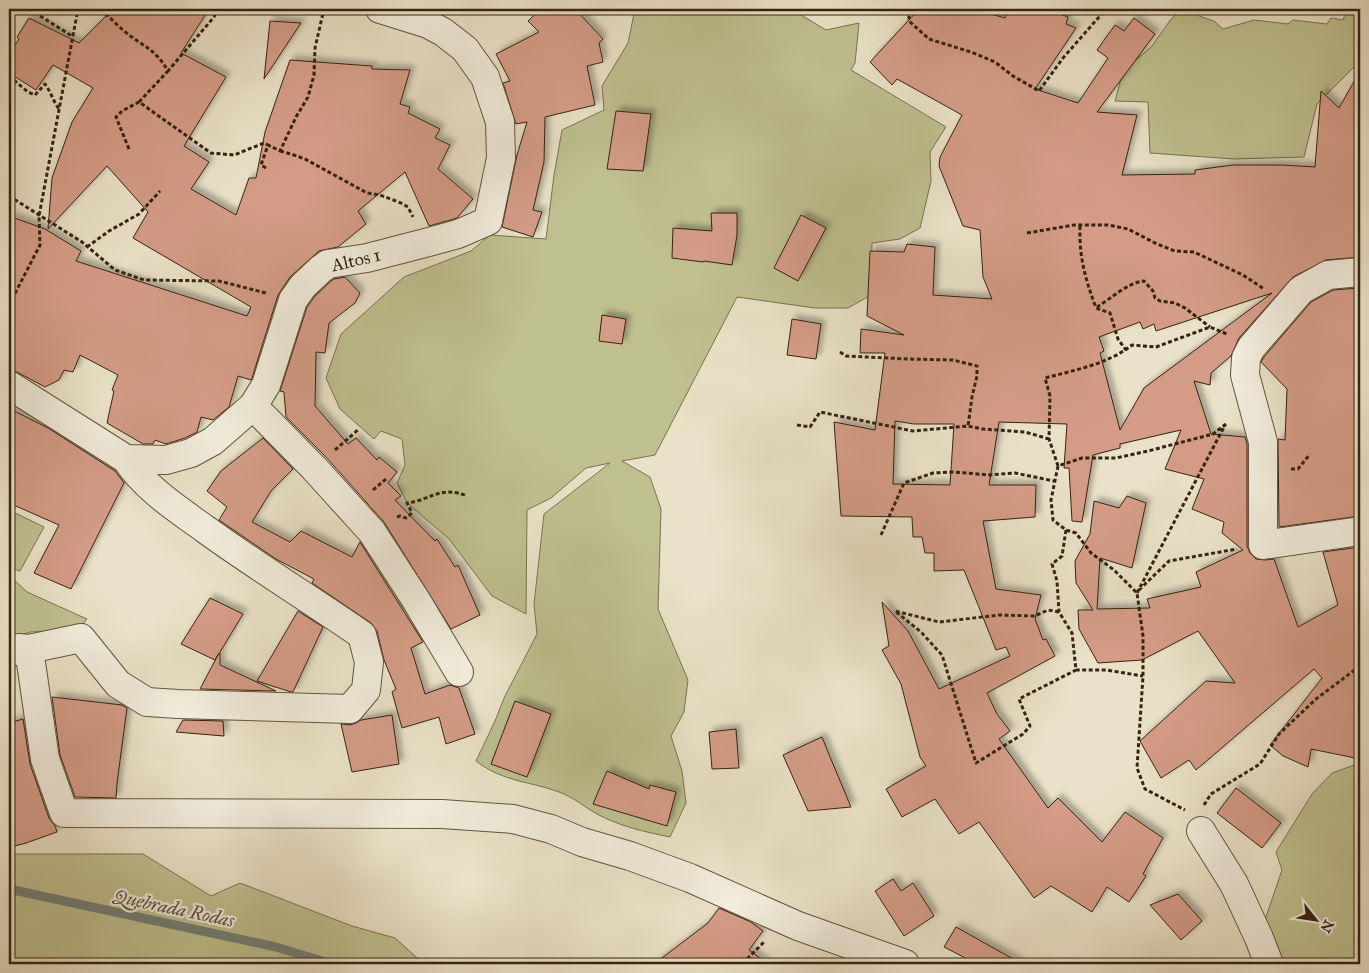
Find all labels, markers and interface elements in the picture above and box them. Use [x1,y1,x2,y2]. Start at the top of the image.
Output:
street label: Altos 1 [328,244,383,277]
water label: Quebrada Rodas [111,884,237,932]
north arrow [1292,896,1342,946]
text: N [1316,917,1337,936]

